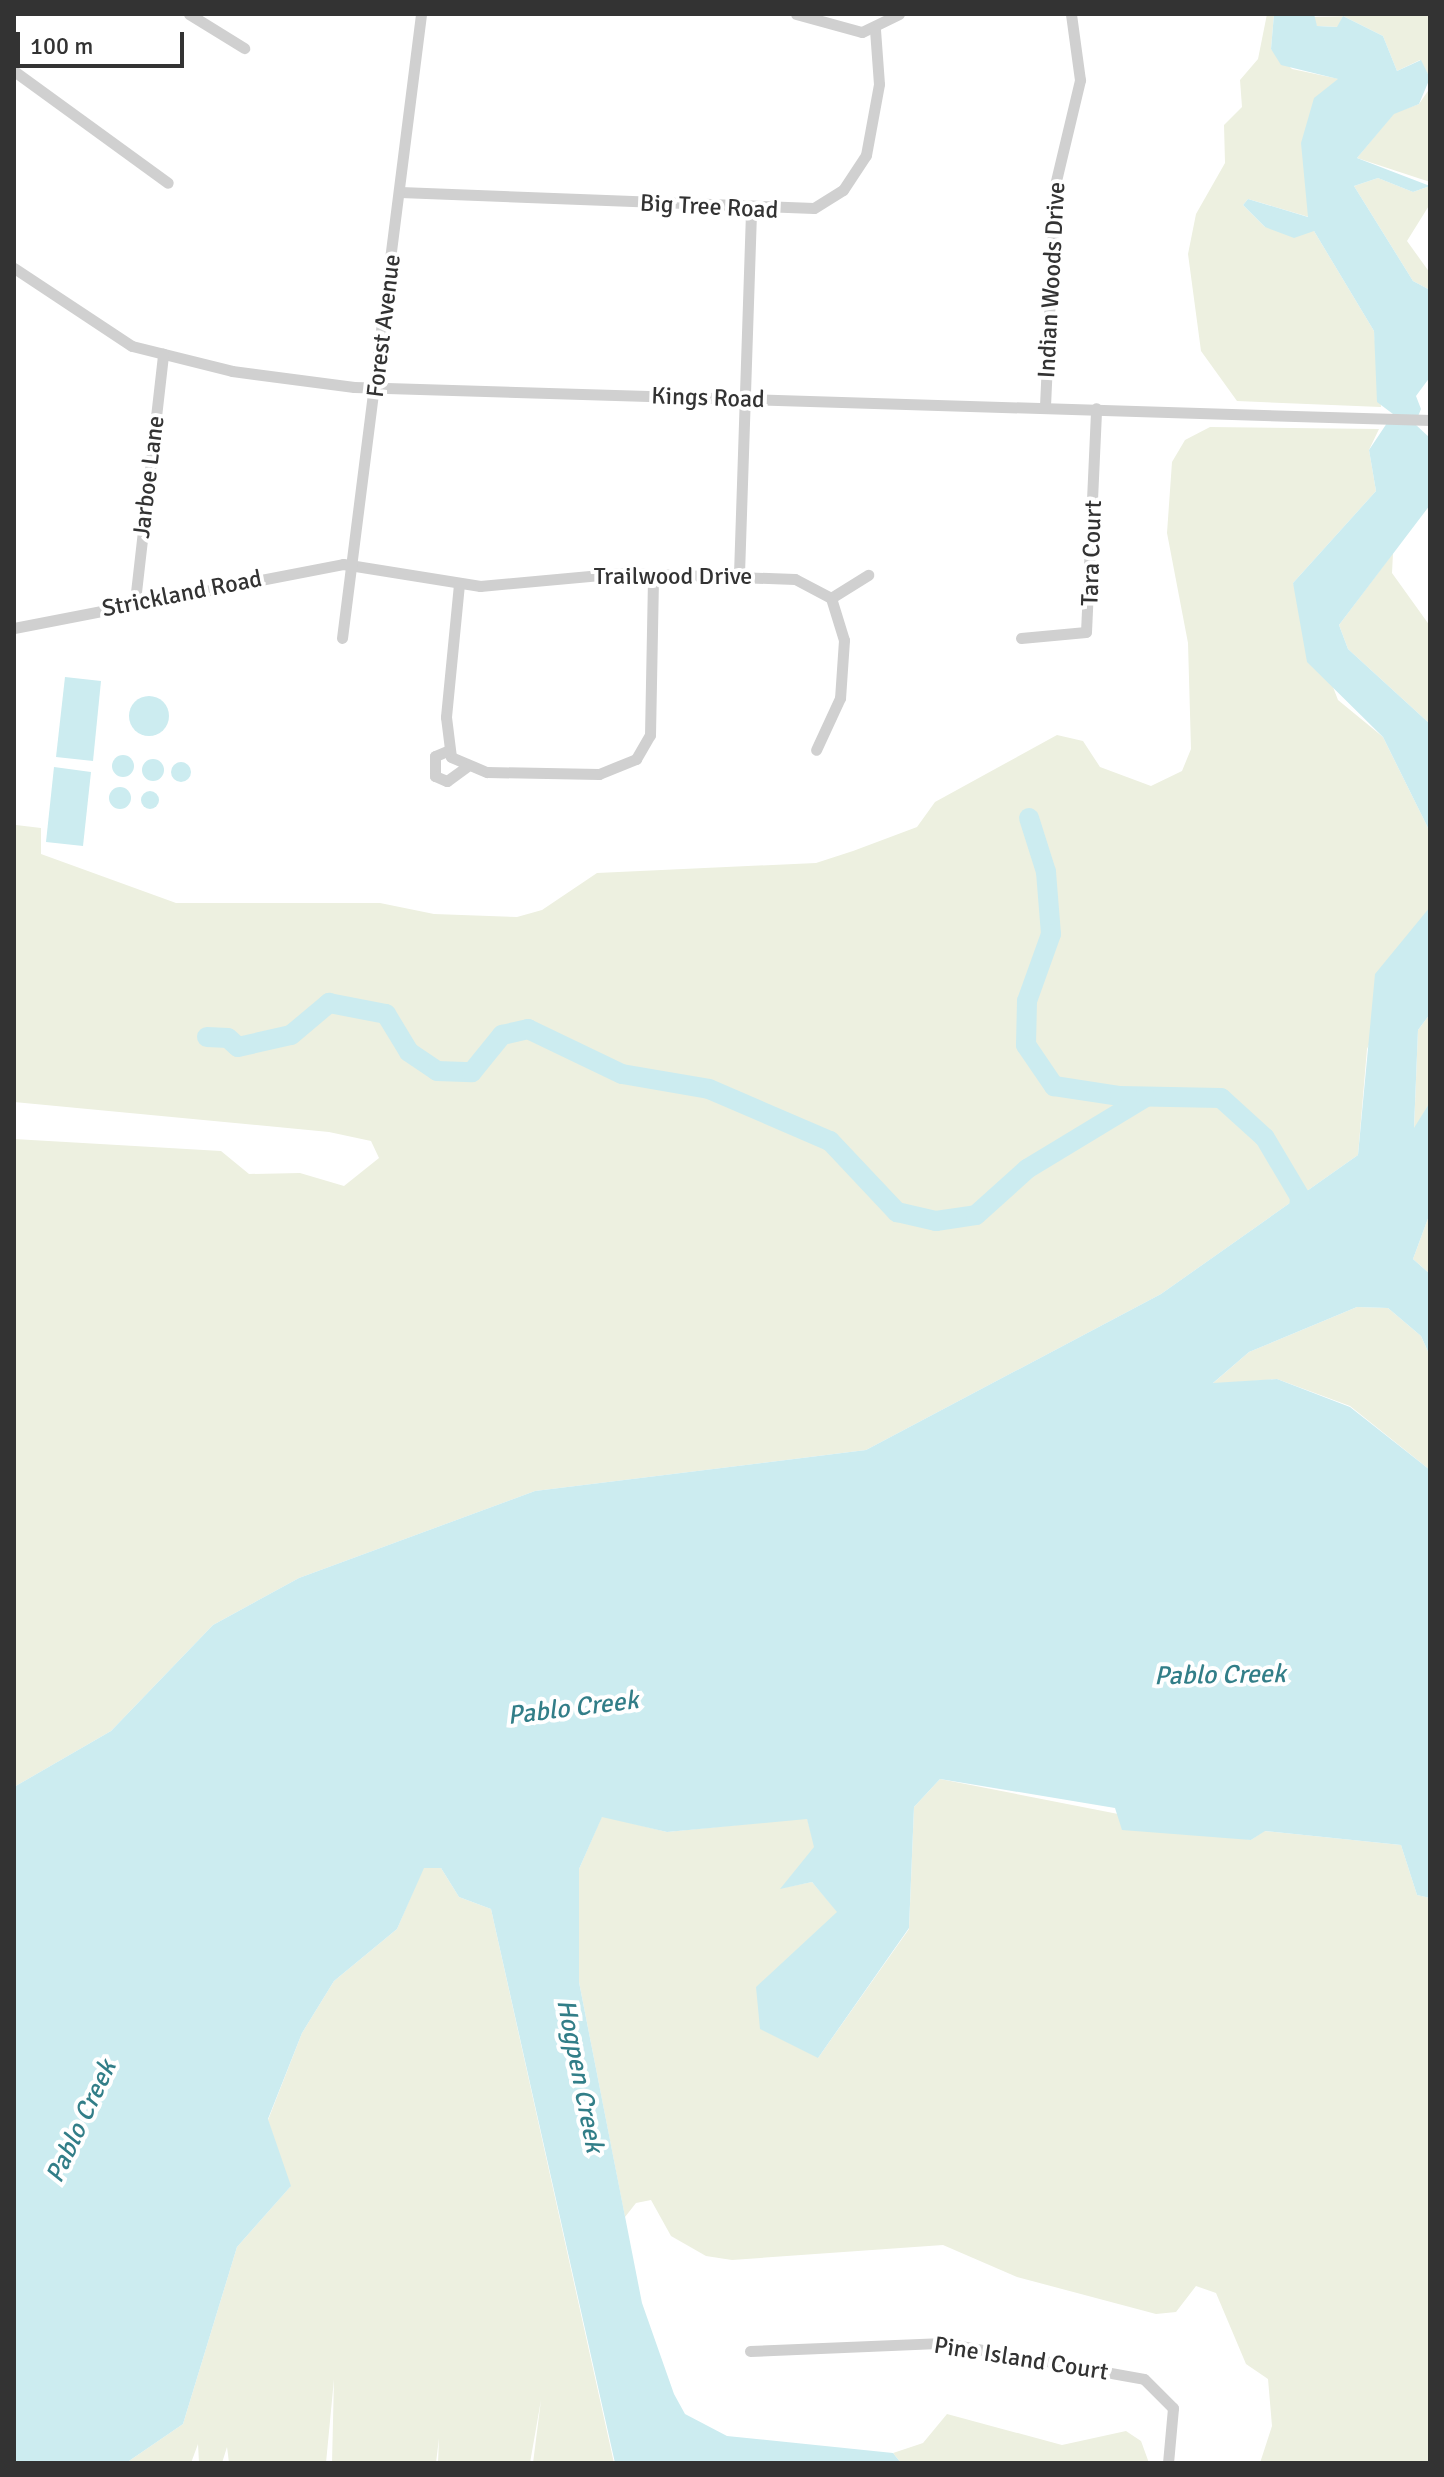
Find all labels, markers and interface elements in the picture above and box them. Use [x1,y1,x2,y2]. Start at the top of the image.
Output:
scale bar [20,16,188,66]
text: 100 m [30,31,93,61]
street label: Indian Woods Drive [1032,181,1072,379]
street label: Big Tree Road [639,189,779,225]
street label: Forest Avenue [361,253,407,399]
street label: Kings Road [651,382,765,414]
street label: Jarboe Lane [127,414,171,540]
street label: Tara Court [1076,500,1108,606]
street label: Trailwood Drive [594,563,752,591]
street label: Strickland Road [100,564,264,624]
water label: Pablo Creek [1154,1659,1286,1693]
water label: Pablo Creek [506,1685,640,1733]
water label: Hogpen Creek [549,1997,609,2155]
water label: Pablo Creek [40,2056,124,2188]
street label: Pine Island Court [932,2331,1110,2387]

